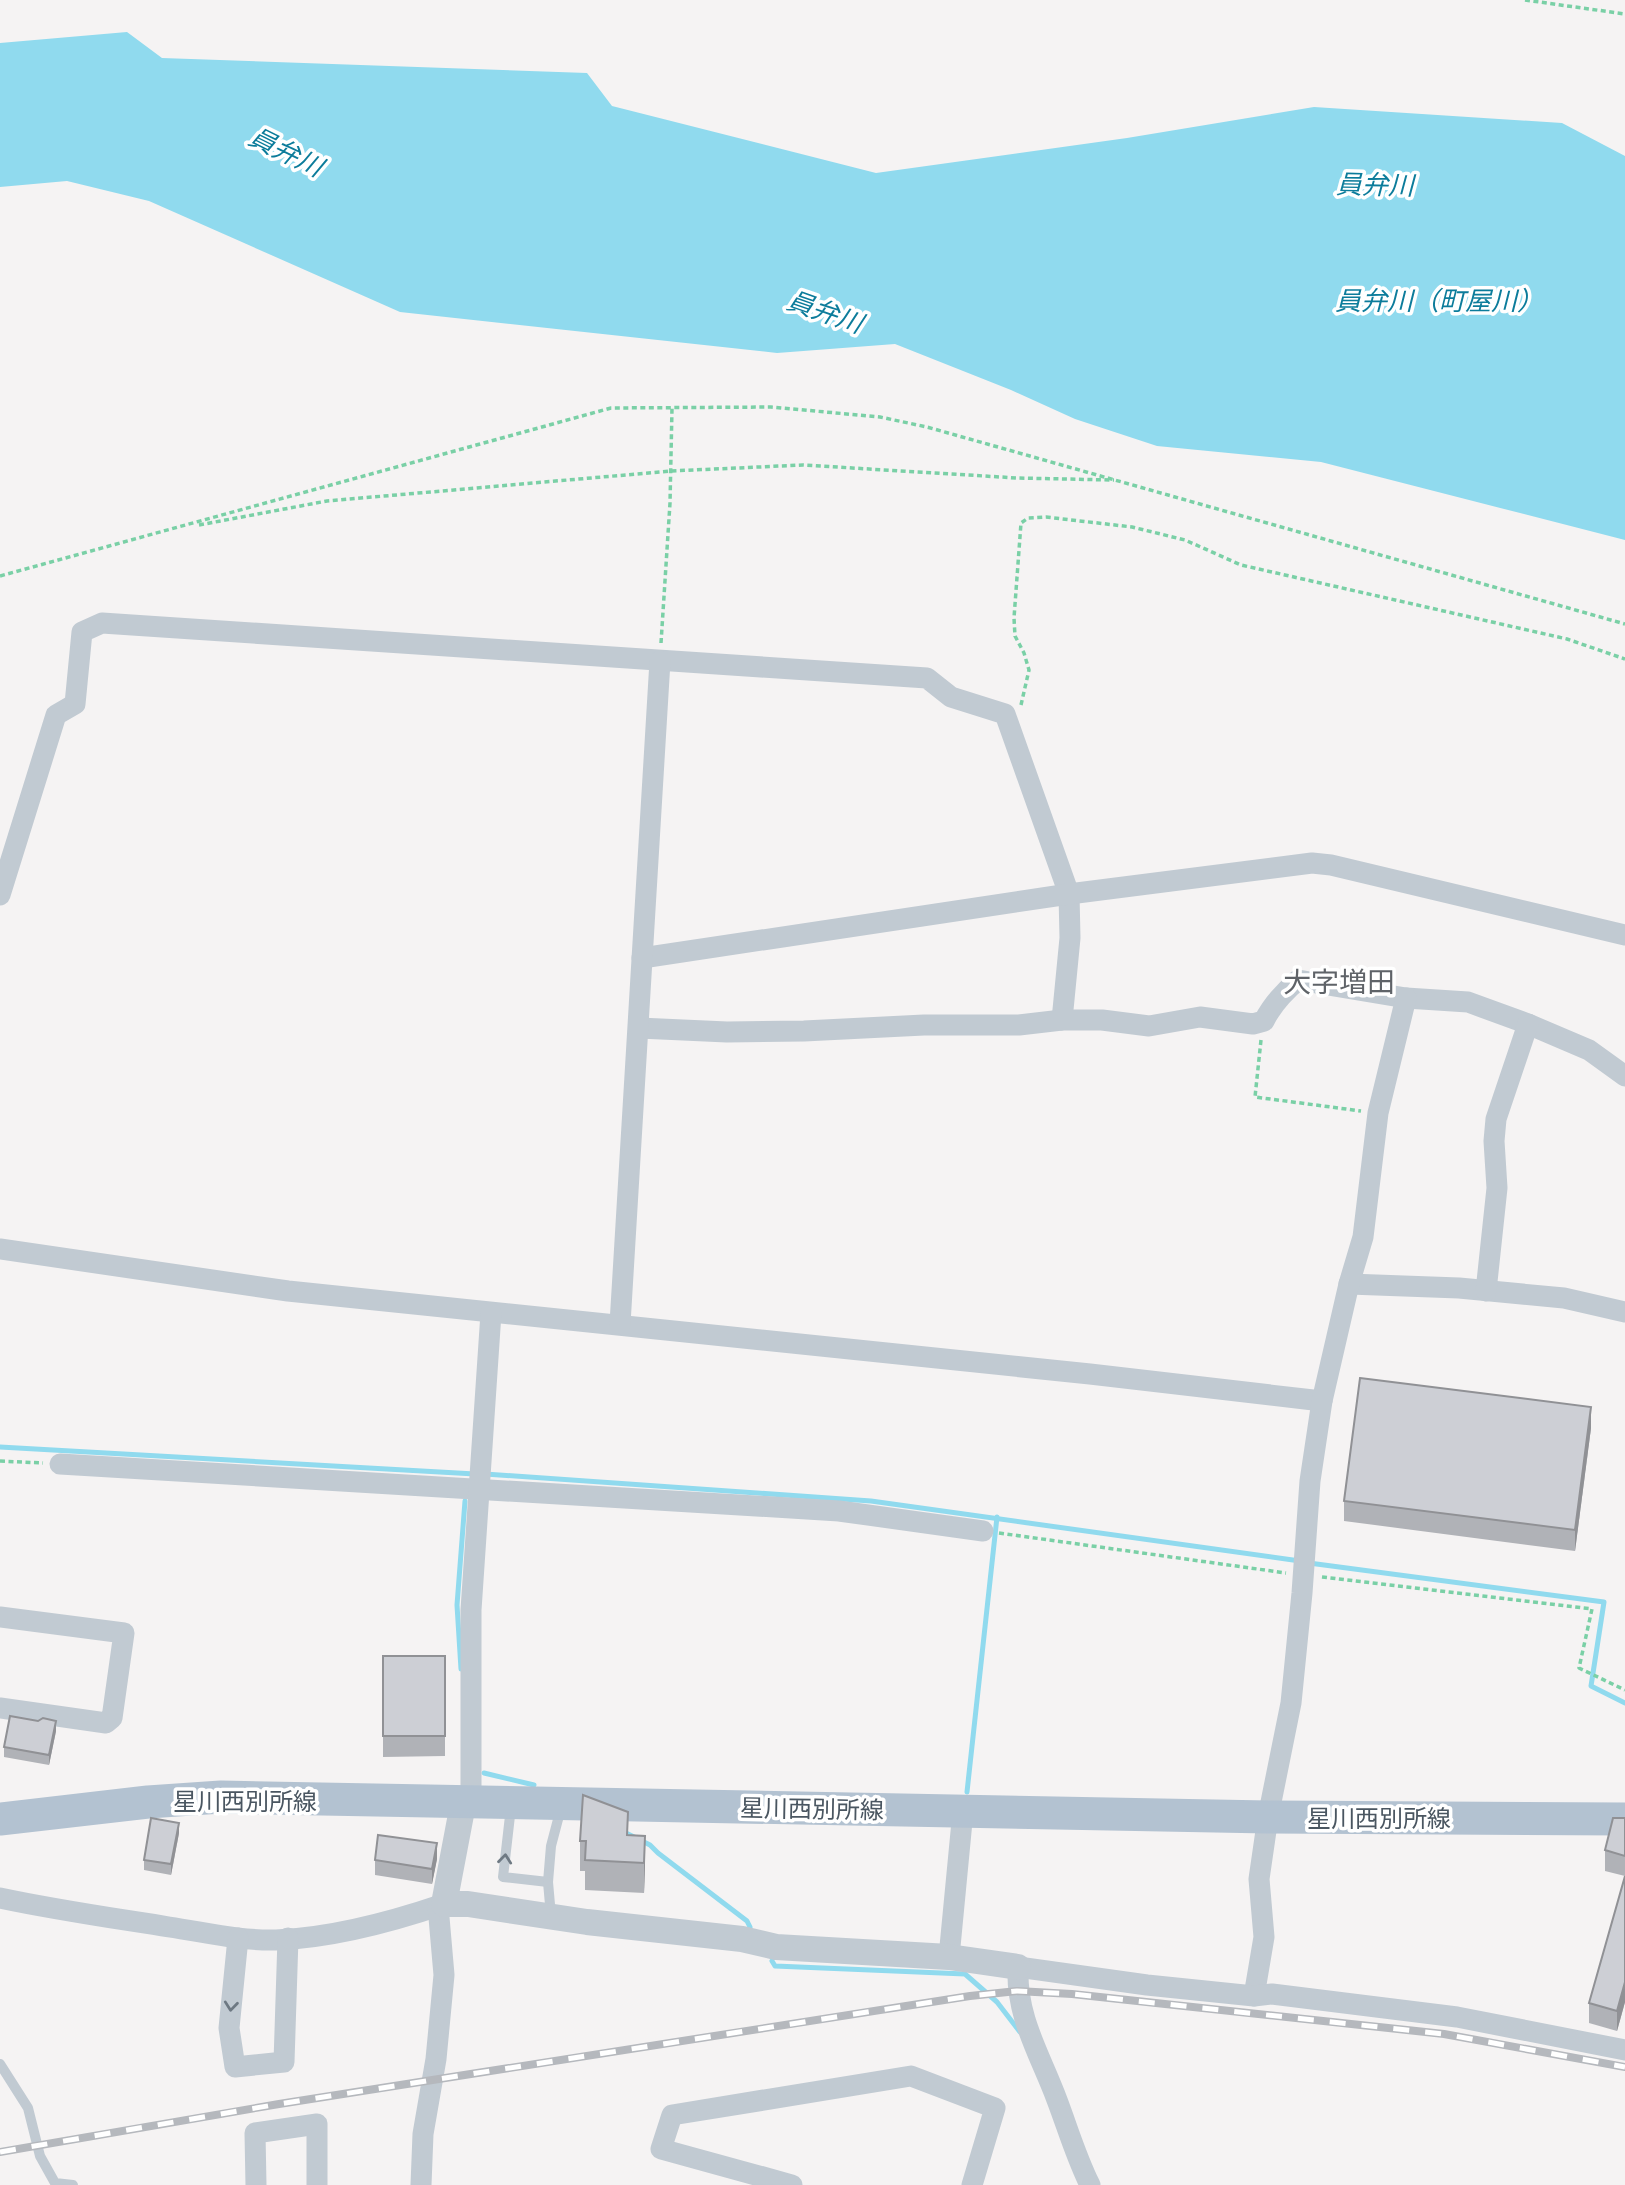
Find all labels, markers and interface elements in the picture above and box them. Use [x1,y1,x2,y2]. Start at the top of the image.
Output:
water label: 員弁川 [244,121,330,184]
water label: 員弁川 [1336,169,1417,201]
water label: 員弁川 [783,285,870,340]
water label: 員弁川（町屋川） [1335,286,1543,316]
district label: 大字増田 [1283,966,1395,999]
street label: 星川西別所線 [173,1787,317,1816]
street label: 星川西別所線 [740,1793,884,1825]
street label: 星川西別所線 [1307,1804,1451,1833]
one-way arrow [497,1853,512,1864]
one-way arrow [224,2000,239,2011]

